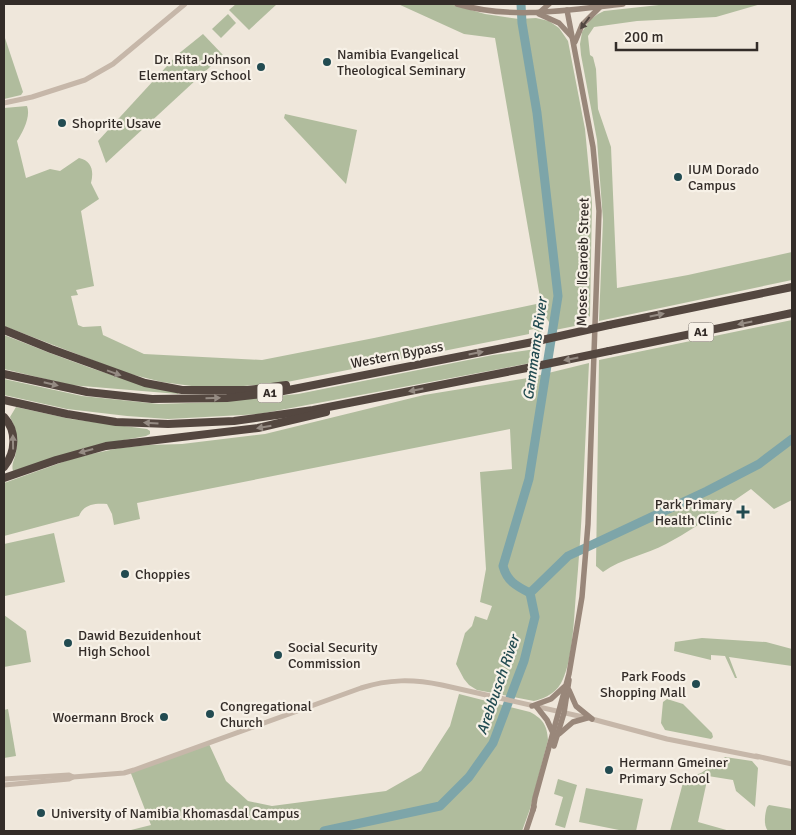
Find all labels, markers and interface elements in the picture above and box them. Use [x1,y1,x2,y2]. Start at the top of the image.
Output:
one-way arrow [579,16,590,29]
scale bar [616,20,757,52]
text: 200 m [624,28,664,46]
place label: Namibia Evangelical Theological Seminary [337,46,466,79]
place label: Dr. Rita Johnson Elementary School [138,51,251,84]
marker: Namibia Evangelical Theological Seminary [321,56,333,68]
marker: Dr. Rita Johnson Elementary School [255,61,267,73]
place label: Shoprite Usave [72,115,161,132]
marker: Shoprite Usave [56,117,68,129]
place label: IUM Dorado Campus [688,161,759,194]
marker: IUM Dorado Campus [672,171,684,183]
street label: Moses ǁGaroëb Street [573,197,593,327]
water label: Gammams River [519,294,551,401]
one-way arrow [650,311,666,319]
one-way arrow [737,319,752,327]
road number: A1 [688,322,714,342]
street label: Western Bypass [349,338,445,372]
one-way arrow [468,349,484,357]
one-way arrow [563,355,578,363]
one-way arrow [107,370,122,377]
one-way arrow [44,380,59,388]
road number: A1 [258,383,282,402]
one-way arrow [408,386,423,394]
one-way arrow [205,394,221,402]
one-way arrow [143,419,159,427]
one-way arrow [256,423,272,431]
one-way arrow [9,433,17,449]
one-way arrow [78,447,93,455]
place label: Park Primary Health Clinic [655,496,732,529]
marker: Park Primary Health Clinic [736,505,750,519]
place label: Choppies [135,566,190,583]
marker: Choppies [119,568,131,580]
place label: Dawid Bezuidenhout High School [78,627,201,660]
water label: Arebbusch River [473,631,524,737]
marker: Dawid Bezuidenhout High School [62,637,74,649]
place label: Social Security Commission [288,639,378,672]
marker: Social Security Commission [272,649,284,661]
place label: Park Foods Shopping Mall [600,668,686,701]
marker: Park Foods Shopping Mall [690,678,702,690]
place label: Congregational Church [220,698,312,731]
marker: Congregational Church [204,708,216,720]
place label: Woermann Brock [53,709,154,726]
marker: Woermann Brock [158,711,170,723]
place label: Hermann Gmeiner Primary School [619,754,729,787]
marker: Hermann Gmeiner Primary School [603,764,615,776]
place label: University of Namibia Khomasdal Campus [51,805,300,822]
marker: University of Namibia Khomasdal Campus [35,807,47,819]

